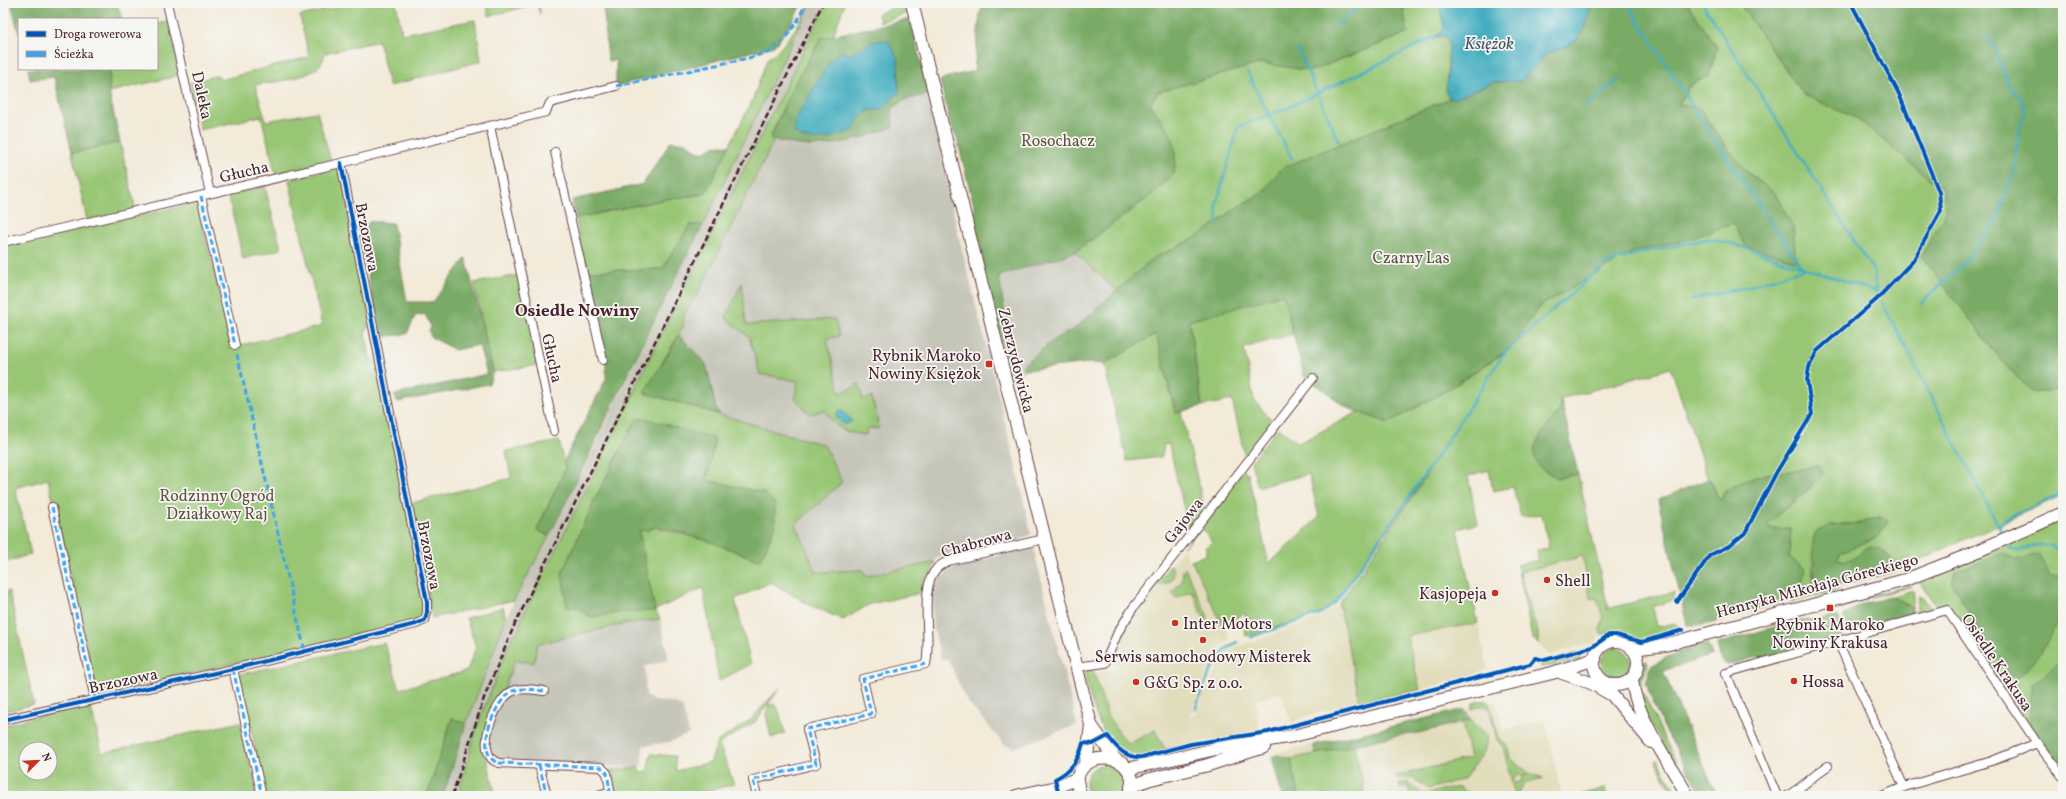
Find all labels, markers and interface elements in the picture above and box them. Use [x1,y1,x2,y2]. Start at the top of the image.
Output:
legend [18,18,158,70]
text: Droga rowerowa [54,27,141,43]
water label: Księżok [1464,33,1514,56]
text: Ścieżka [54,46,94,63]
street label: Daleka [185,69,217,122]
park label: Rosochacz [1021,131,1095,153]
street label: Głucha [218,157,271,189]
street label: Brzozowa [349,201,384,274]
park label: Czarny Las [1372,248,1450,270]
district label: Osiedle Nowiny [515,300,640,323]
street label: Zebrzydowicka [991,306,1039,415]
street label: Głucha [535,332,567,385]
place label: Rybnik Maroko Nowiny Księżok [868,346,981,386]
marker: Rybnik Maroko Nowiny Księżok [984,359,994,369]
park label: Rodzinny Ogród Działkowy Raj [160,486,274,526]
street label: Gajowa [1160,494,1210,549]
street label: Brzozowa [411,519,446,592]
street label: Chabrowa [939,524,1014,564]
street label: Henryka Mikołaja Góreckiego [1714,549,1921,625]
place label: Shell [1555,571,1591,593]
marker: Shell [1542,575,1552,585]
place label: Kasjopeja [1419,584,1487,606]
marker: Kasjopeja [1490,588,1500,598]
marker: Rybnik Maroko Nowiny Krakusa [1825,603,1835,613]
street label: Osiedle Krakusa [1955,610,2037,716]
place label: Inter Motors [1183,614,1272,636]
place label: Rybnik Maroko Nowiny Krakusa [1772,615,1888,655]
marker: Inter Motors [1170,618,1180,628]
marker: Serwis samochodowy Misterek [1198,635,1208,645]
place label: Serwis samochodowy Misterek [1095,647,1311,669]
street label: Brzozowa [87,664,160,700]
place label: Hossa [1802,672,1844,694]
place label: G&G Sp. z o.o. [1144,673,1243,695]
marker: Hossa [1789,676,1799,686]
marker: G&G Sp. z o.o. [1131,677,1141,687]
north arrow [18,741,58,781]
text: N [37,751,54,764]

